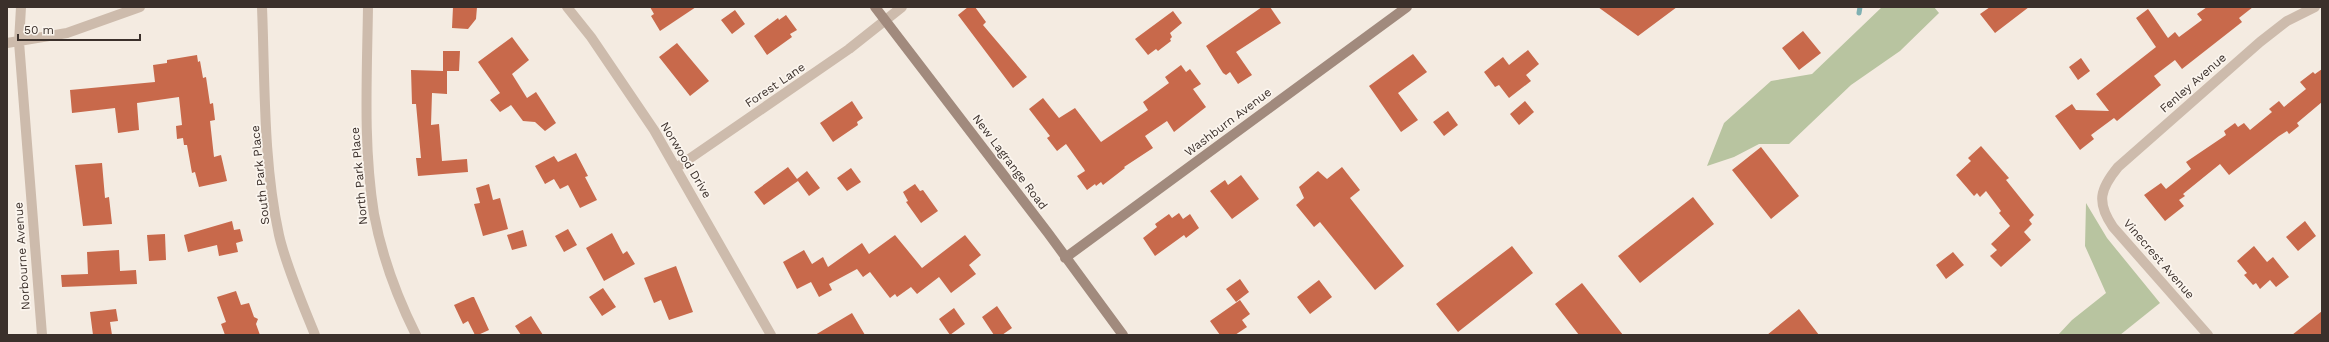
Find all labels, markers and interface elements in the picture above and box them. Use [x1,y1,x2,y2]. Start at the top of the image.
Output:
scale bar [18,16,140,42]
text: 50 m [24,23,54,37]
street label: Fenley Avenue [2157,50,2229,116]
street label: Forest Lane [742,60,808,110]
street label: Washburn Avenue [1182,85,1274,159]
street label: New Lagrange Road [970,112,1050,212]
street label: Norwood Drive [658,119,714,201]
street label: South Park Place [248,125,272,225]
street label: North Park Place [348,126,370,225]
street label: Norbourne Avenue [11,201,33,310]
street label: Vinecrest Avenue [2121,216,2197,302]

